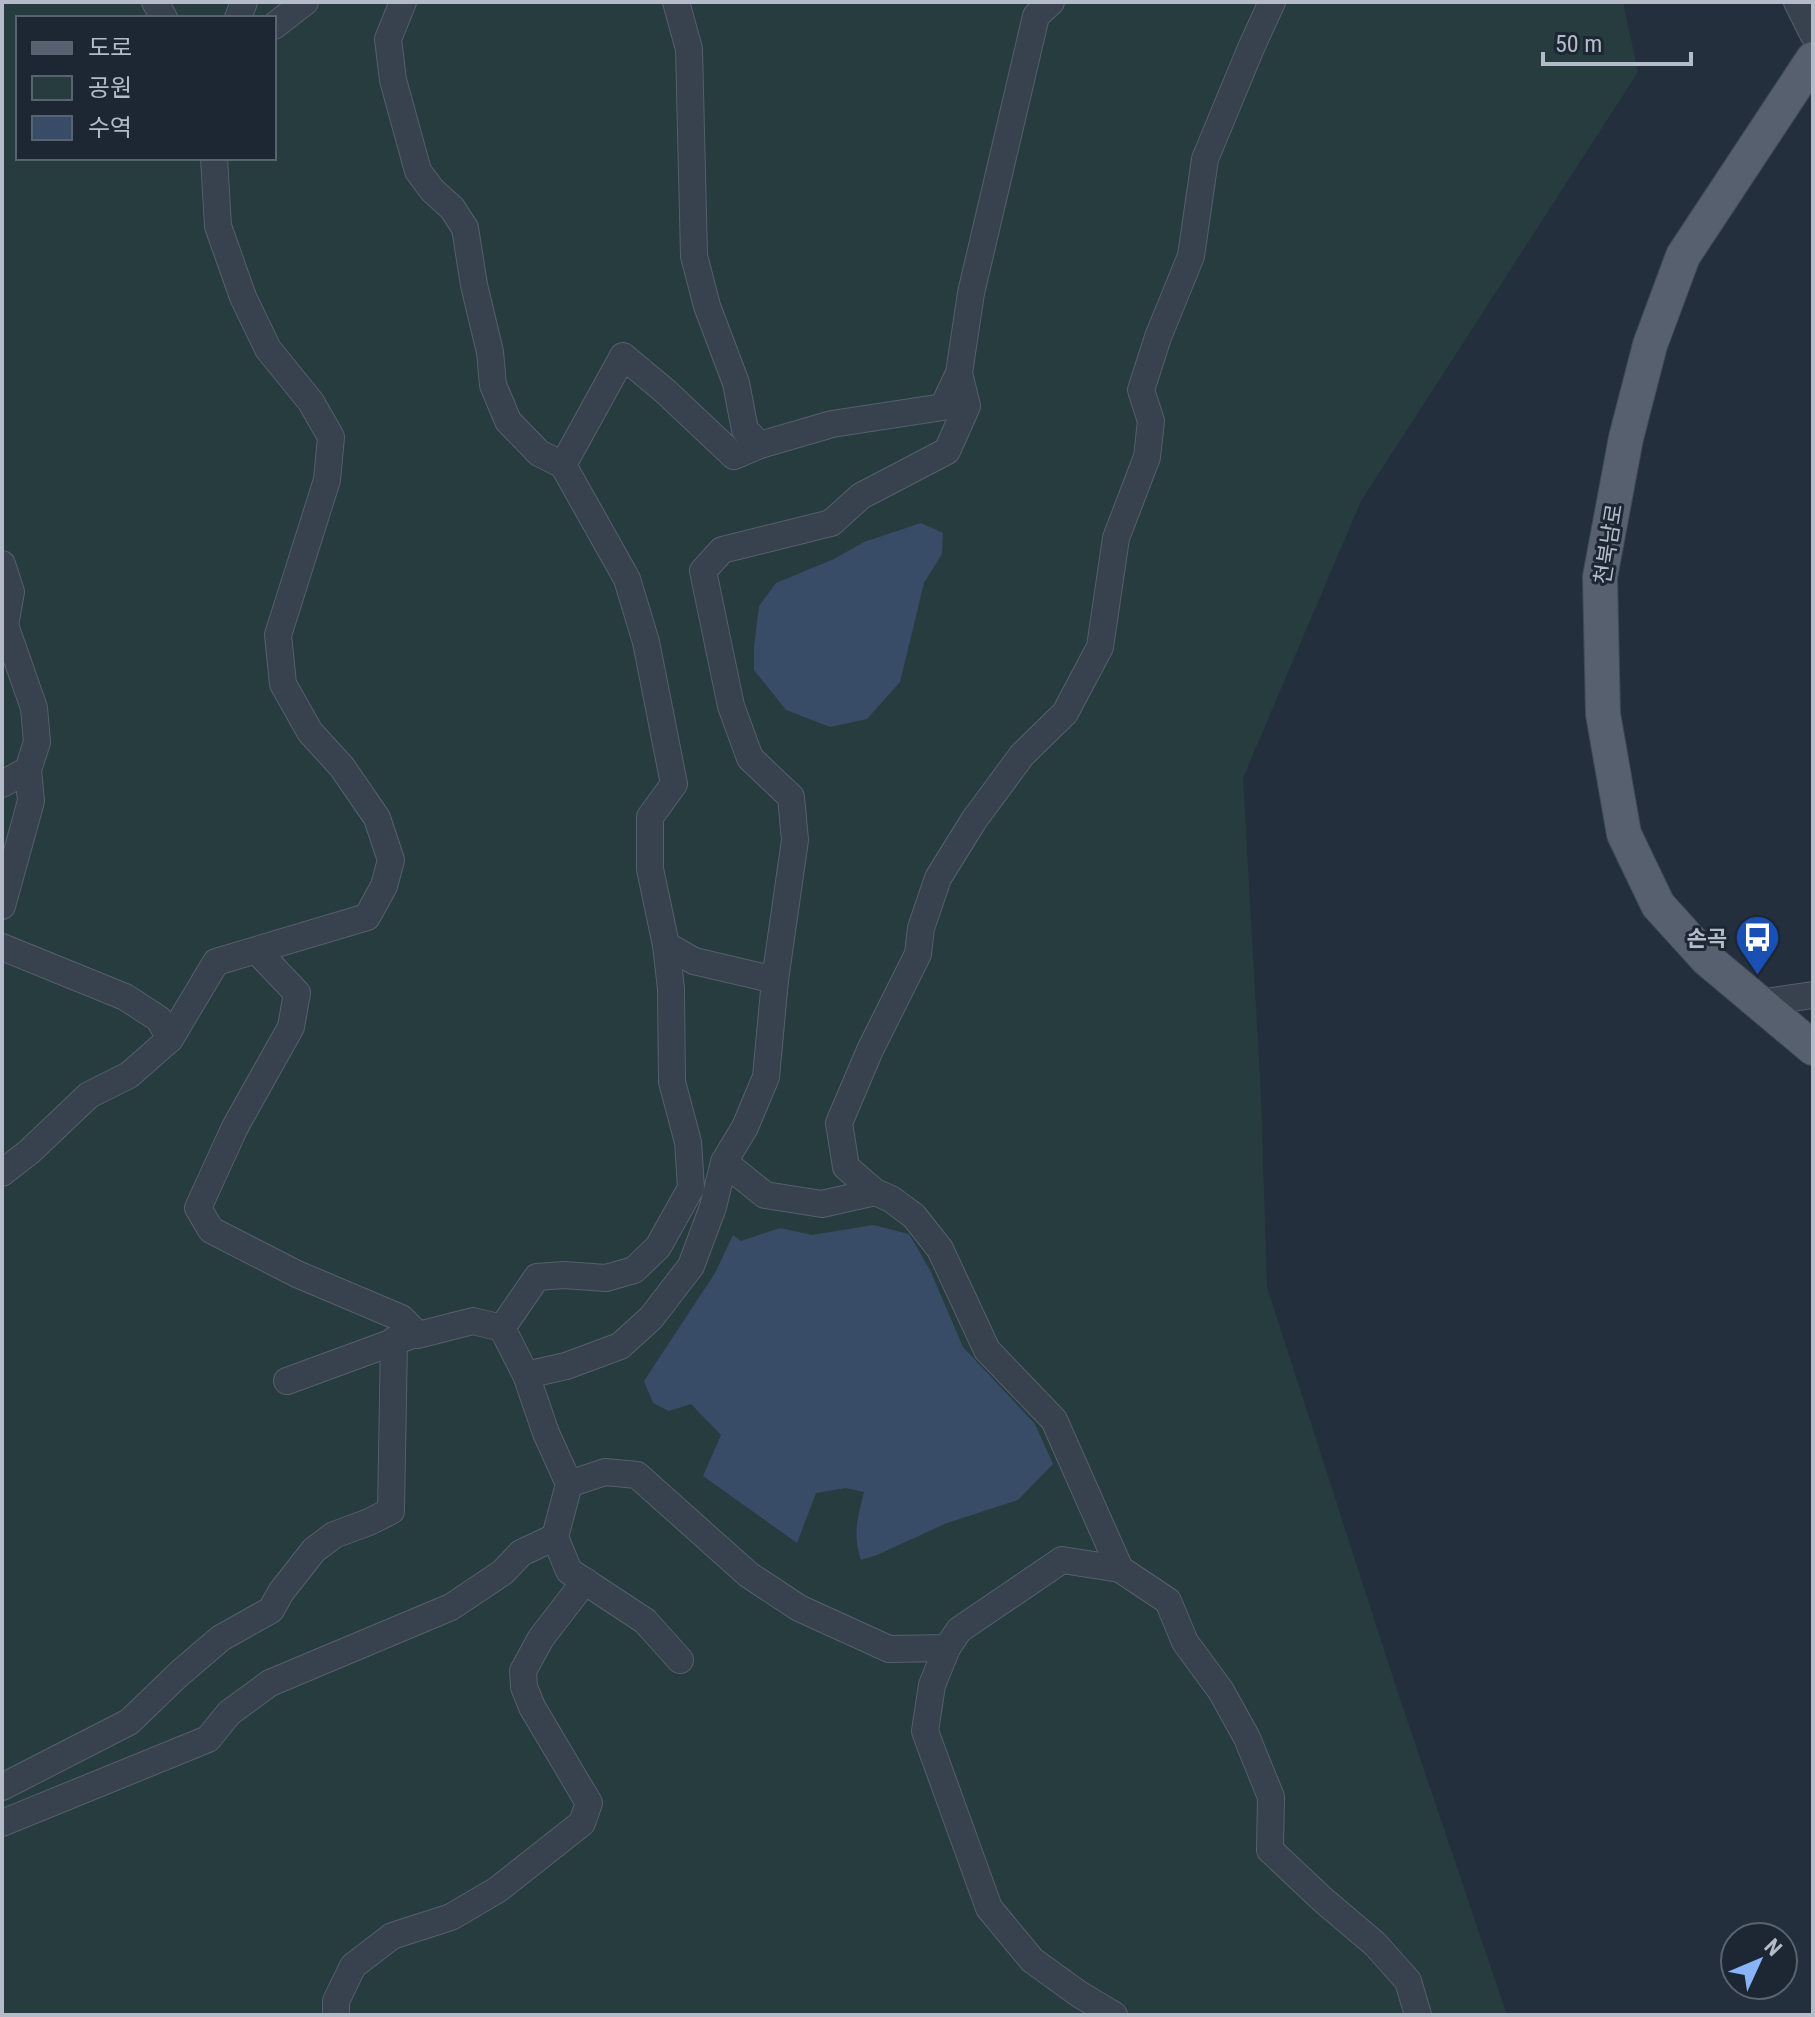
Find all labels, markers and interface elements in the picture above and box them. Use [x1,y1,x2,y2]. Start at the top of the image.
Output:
legend [16,16,276,160]
scale bar [1543,16,1691,66]
text: 50 m [1555,30,1602,58]
text: 도로 [88,34,132,62]
text: 공원 [88,74,132,102]
text: 수역 [88,114,132,142]
street label: 천북남로 [1590,502,1627,586]
bus stop icon: 손곡 [1734,914,1782,977]
place label: 손곡 [1687,926,1727,951]
north arrow [1719,1921,1799,2001]
text: N [1759,1934,1787,1961]

